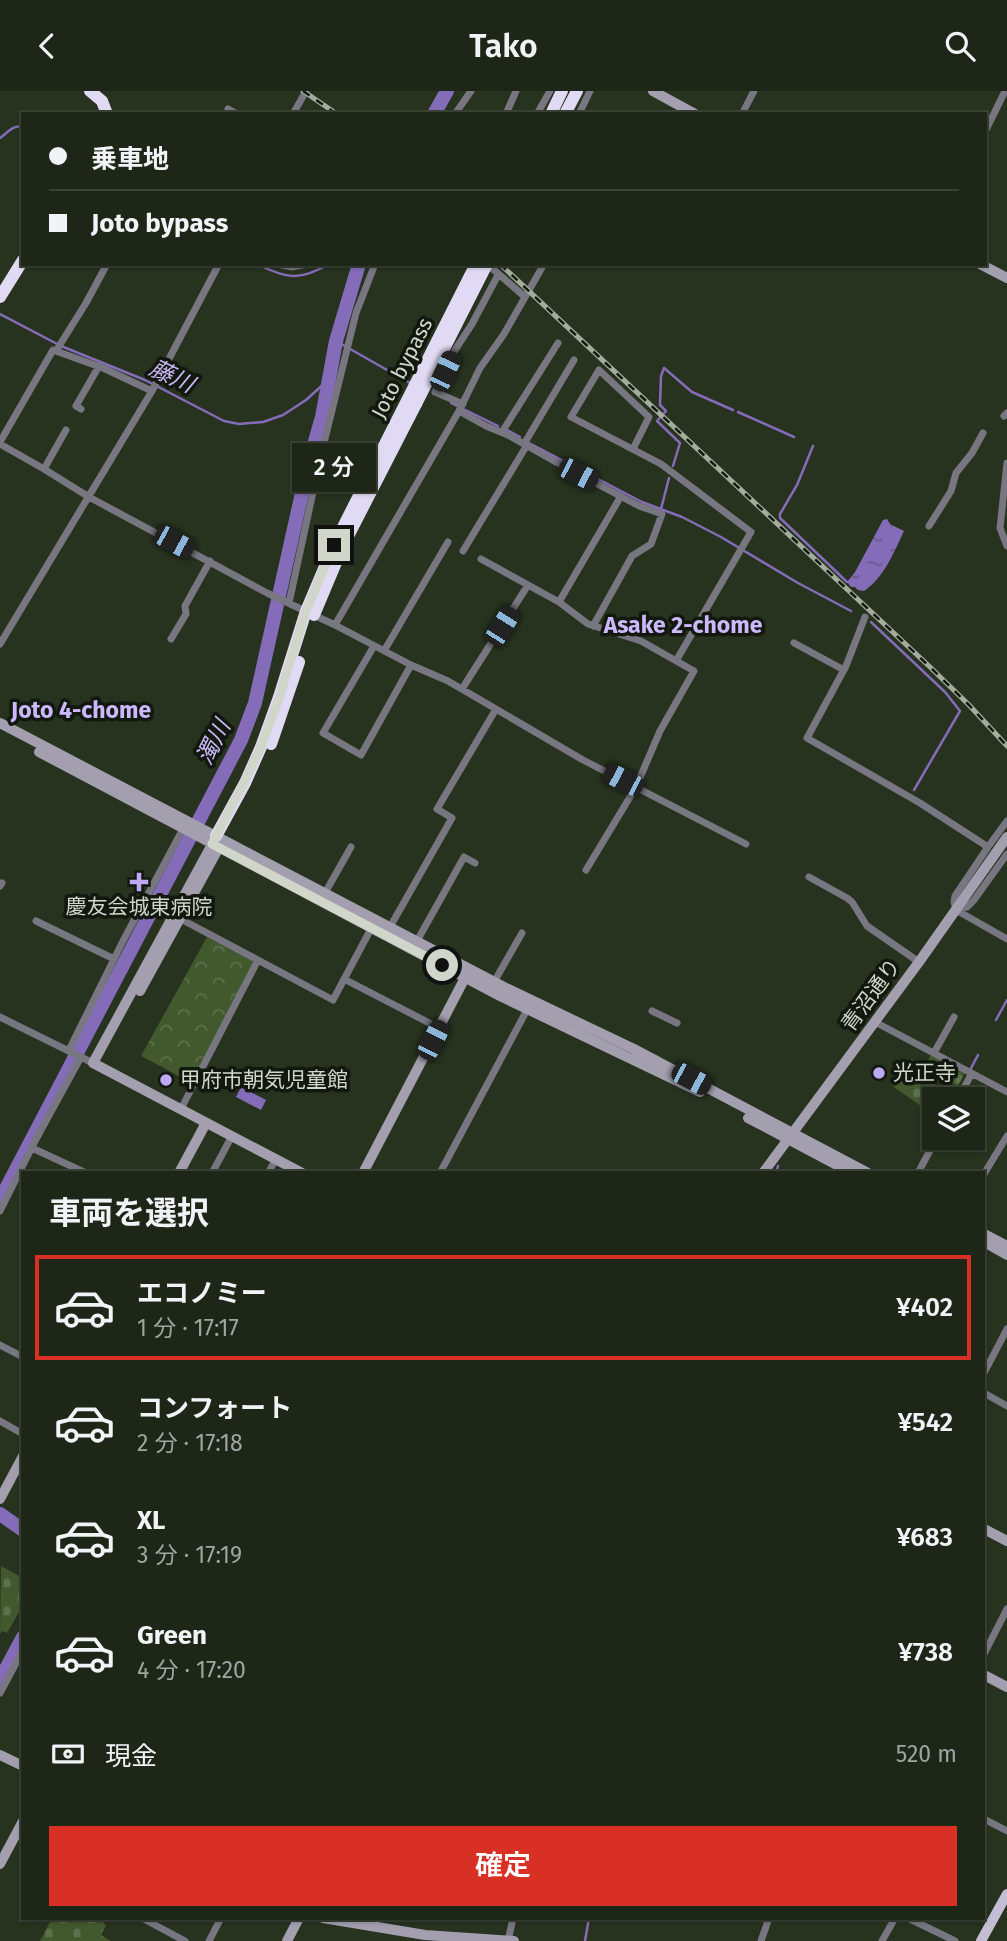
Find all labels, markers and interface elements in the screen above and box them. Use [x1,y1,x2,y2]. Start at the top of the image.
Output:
icon: back [28,27,66,65]
text: Tako [469,27,538,65]
icon: search [941,27,979,65]
text: 乗車地 [91,144,169,175]
text: Joto bypass [91,208,228,239]
street label: Joto bypass [366,313,438,423]
car [427,348,464,394]
water label: 藤川 [145,354,201,400]
callout: 2 分 [292,443,376,493]
text: 2 分 [314,453,354,481]
car [555,455,602,493]
car [151,523,198,561]
route end [318,529,350,561]
car [482,603,523,649]
district label: Asake 2-chome [603,611,763,639]
district label: Joto 4-chome [10,696,151,724]
water label: 濁川 [190,712,237,769]
car [600,761,647,799]
marker: 慶友会城東病院 [129,872,149,892]
place label: 慶友会城東病院 [66,894,213,920]
route start [426,949,458,981]
street label: 青沼通り [836,953,906,1037]
car [415,1017,452,1063]
car [668,1060,715,1098]
place label: 光正寺 [893,1060,956,1086]
marker: 光正寺 [871,1065,887,1081]
place label: 甲府市朝気児童館 [180,1067,348,1093]
marker: 甲府市朝気児童館 [158,1072,174,1088]
map controls [922,1087,985,1150]
button: layers [922,1087,985,1150]
text: 車両を選択 [49,1194,209,1232]
icon: car [53,1276,116,1339]
text: エコノミー [137,1278,267,1309]
text: ¥402 [896,1292,953,1323]
text: 1 分 · 17:17 [137,1314,239,1342]
icon: car [53,1391,116,1454]
text: コンフォート [137,1393,292,1424]
text: ¥542 [898,1407,953,1438]
text: 2 分 · 17:18 [137,1429,243,1457]
text: XL [137,1505,165,1536]
icon: car [53,1506,116,1569]
text: ¥683 [896,1522,953,1553]
text: 3 分 · 17:19 [137,1541,242,1569]
text: Green [137,1620,207,1651]
icon: car [53,1621,116,1684]
text: ¥738 [898,1637,953,1668]
text: 4 分 · 17:20 [137,1656,246,1684]
icon: cash [49,1735,87,1773]
text: 520 m [896,1740,957,1768]
text: 現金 [105,1741,157,1772]
button: 確定 [49,1826,957,1906]

